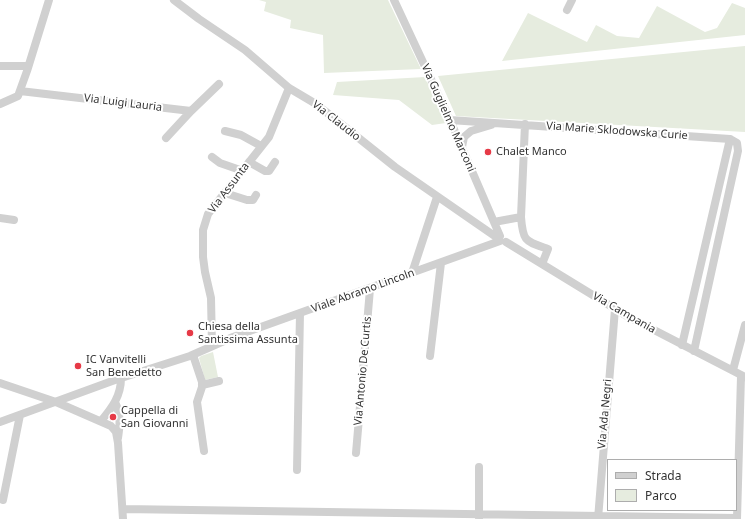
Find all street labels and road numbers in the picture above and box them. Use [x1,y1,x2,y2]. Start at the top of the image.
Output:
street label: Via Guglielmo Marconi [418,62,478,174]
street label: Via Luigi Lauria [83,92,163,114]
street label: Via Claudio [309,98,363,144]
street label: Via Marie Sklodowska Curie [546,119,688,143]
street label: Via Assunta [206,160,252,216]
street label: Viale Abramo Lincoln [310,266,416,316]
street label: Via Campania [590,290,658,336]
street label: Via Antonio De Curtis [352,316,374,426]
street label: Via Ada Negri [595,379,615,449]

